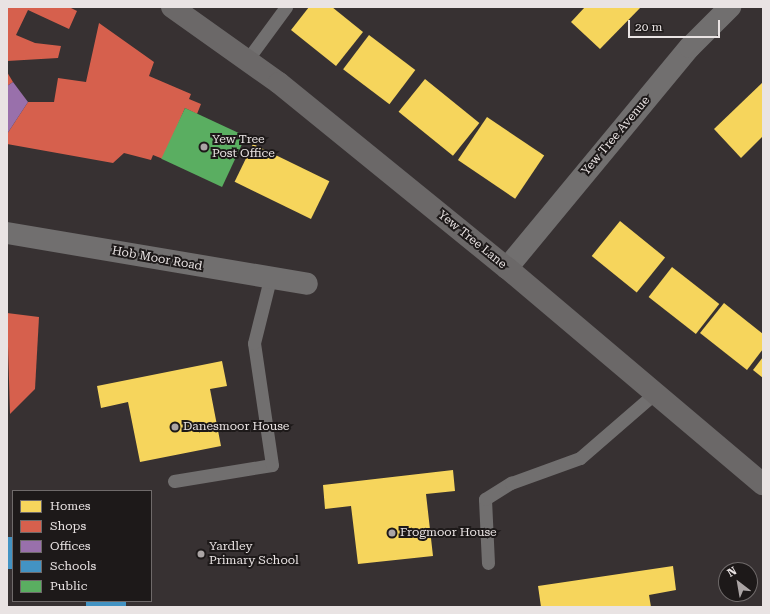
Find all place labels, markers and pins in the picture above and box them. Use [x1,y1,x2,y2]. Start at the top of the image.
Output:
place label: Yew Tree Post Office [212,133,275,161]
marker: Yew Tree Post Office [199,142,209,152]
place label: Danesmoor House [183,420,289,434]
marker: Danesmoor House [170,422,180,432]
place label: Frogmoor House [400,526,497,540]
marker: Frogmoor House [387,528,397,538]
place label: Yardley Primary School [209,540,299,568]
marker: Yardley Primary School [196,549,206,559]

